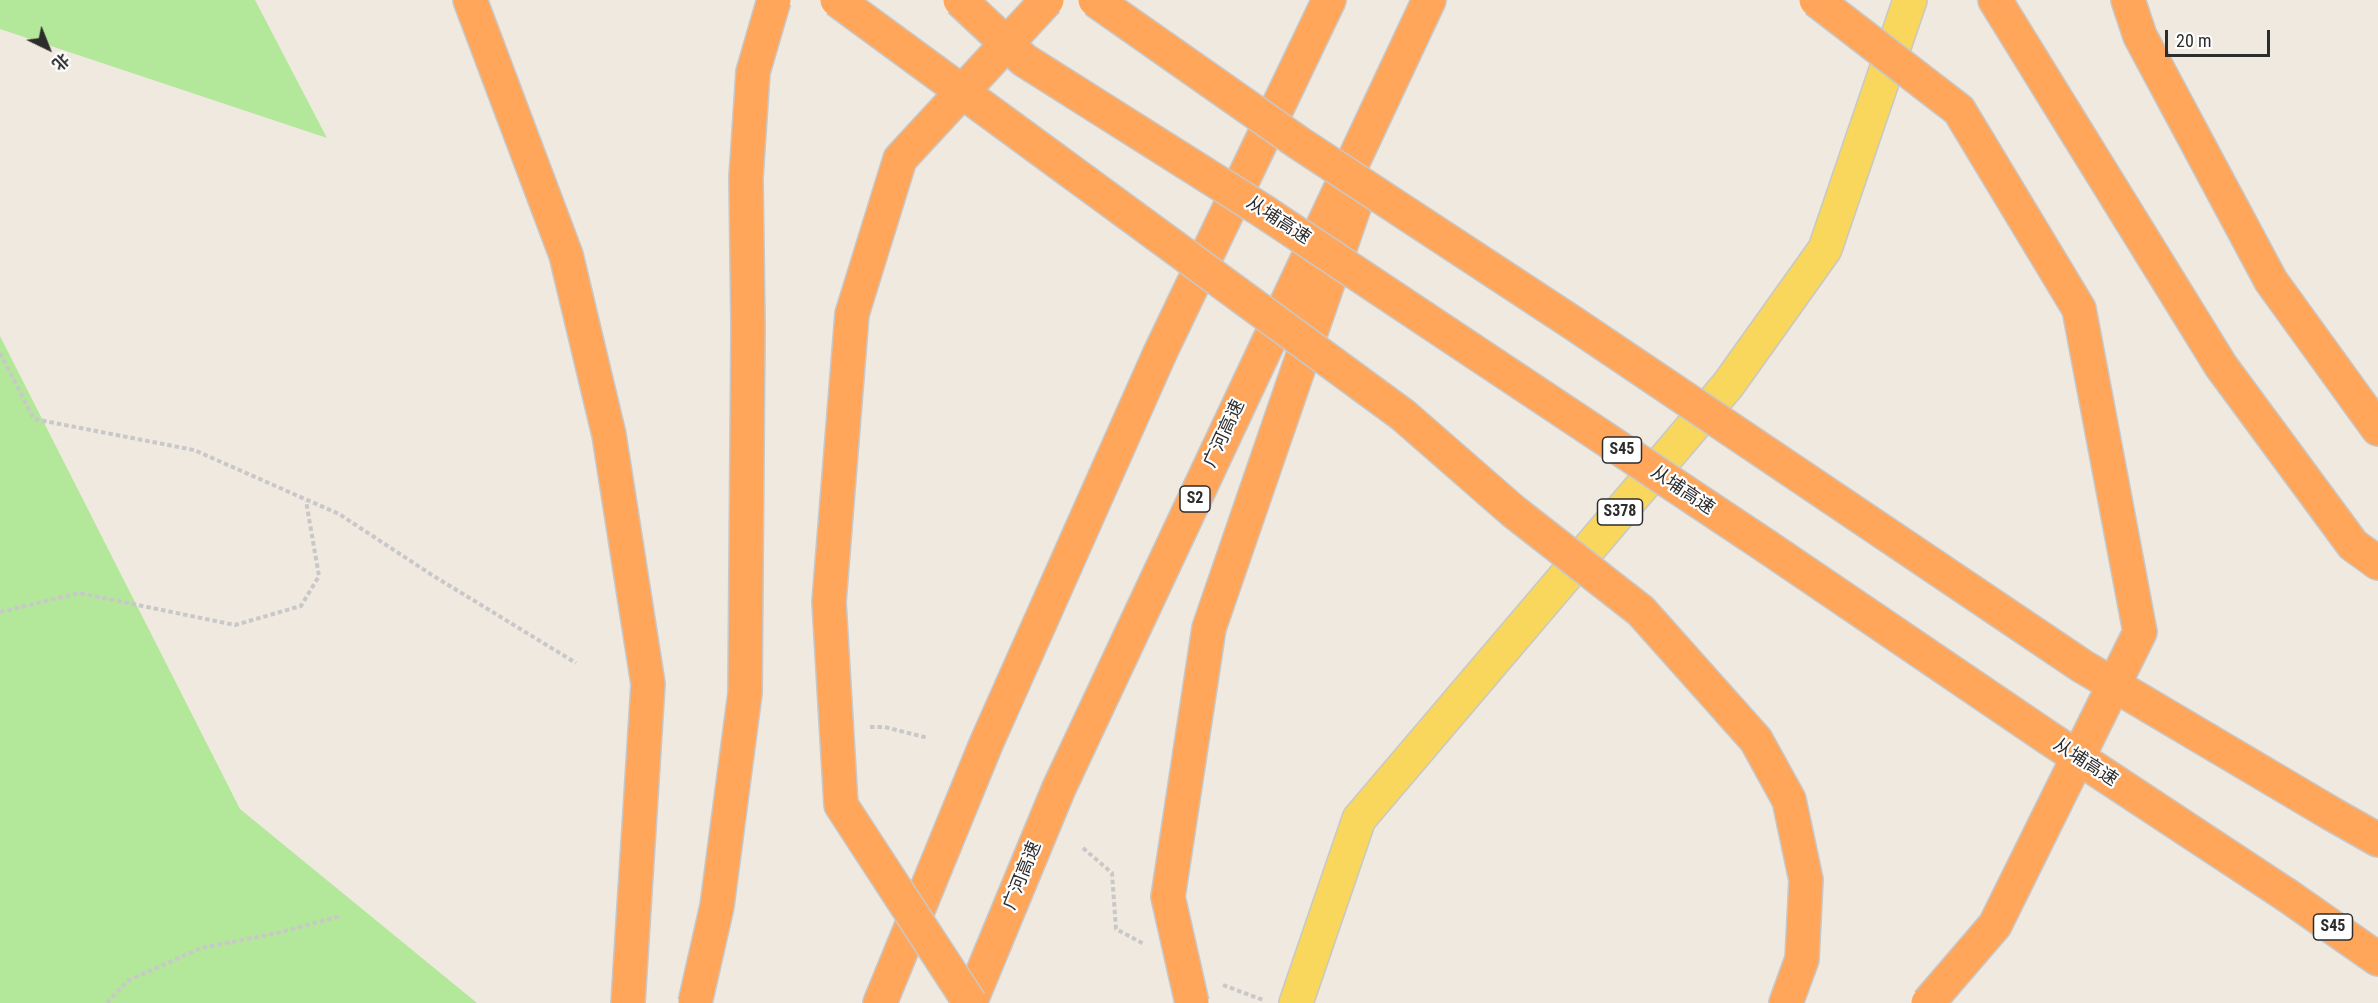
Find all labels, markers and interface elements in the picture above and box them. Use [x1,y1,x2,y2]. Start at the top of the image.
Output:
north arrow [18,18,78,78]
scale bar [2168,18,2273,56]
text: 20 m [2176,30,2211,51]
text: 北 [48,49,73,74]
street label: 从埔高速 [1242,192,1314,250]
street label: 广河高速 [1200,397,1250,471]
road number: S45 [1602,437,1642,463]
street label: 从埔高速 [1646,462,1718,520]
road number: S2 [1180,486,1210,512]
road number: S378 [1598,499,1642,525]
street label: 从埔高速 [2049,734,2121,792]
street label: 广河高速 [1000,839,1046,913]
road number: S45 [2314,914,2352,940]

